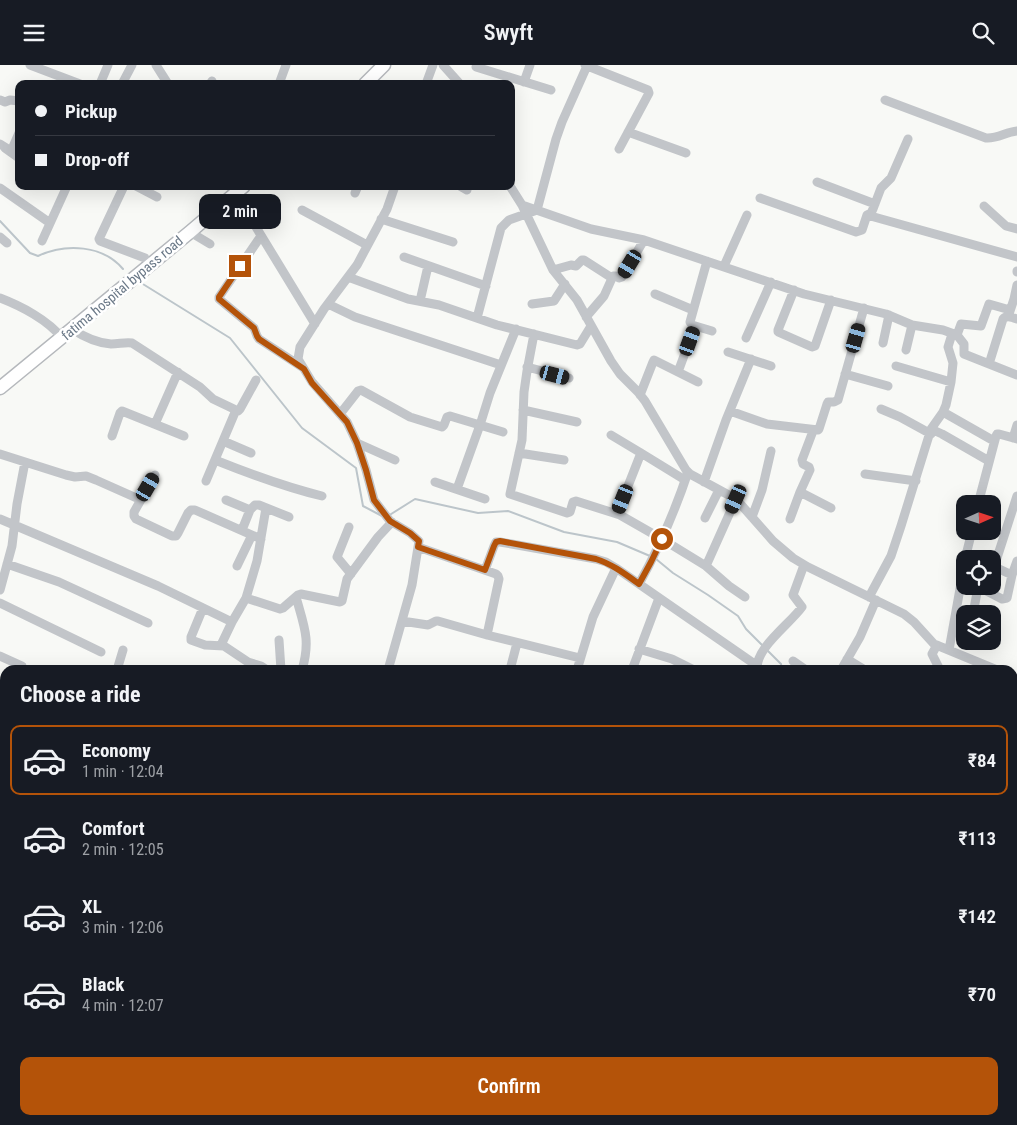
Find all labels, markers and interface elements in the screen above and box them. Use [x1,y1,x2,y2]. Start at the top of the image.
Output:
icon: menu [20,19,48,47]
icon: search [969,19,997,47]
text: Swyft [484,20,533,45]
text: Pickup [65,100,117,123]
text: Drop-off [65,148,129,171]
callout: 2 min [199,193,281,229]
text: 2 min [222,202,258,221]
street label: fatima hospital bypass road [58,233,186,343]
car [615,247,644,281]
route end [229,255,251,277]
car [844,322,867,354]
car [677,324,702,358]
car [538,364,571,386]
car [134,470,161,504]
car [610,482,635,516]
car [723,482,748,516]
north arrow [956,495,1001,540]
map controls [956,495,1001,650]
route start [651,528,673,550]
button: locate [956,550,1001,595]
button: layers [956,605,1001,650]
text: Choose a ride [20,682,141,707]
icon: car [22,738,67,783]
text: Economy [82,739,151,762]
text: ₹84 [968,749,996,772]
text: 1 min · 12:04 [82,762,164,781]
icon: car [22,816,67,861]
text: Comfort [82,817,145,840]
text: ₹113 [958,827,996,850]
text: 2 min · 12:05 [82,840,164,859]
icon: car [22,894,67,939]
text: XL [82,895,102,918]
text: ₹142 [958,905,996,928]
text: 3 min · 12:06 [82,918,164,937]
icon: car [22,972,67,1017]
text: Black [82,973,124,996]
text: ₹70 [968,983,996,1006]
text: 4 min · 12:07 [82,996,164,1015]
button: Confirm [20,1057,998,1115]

